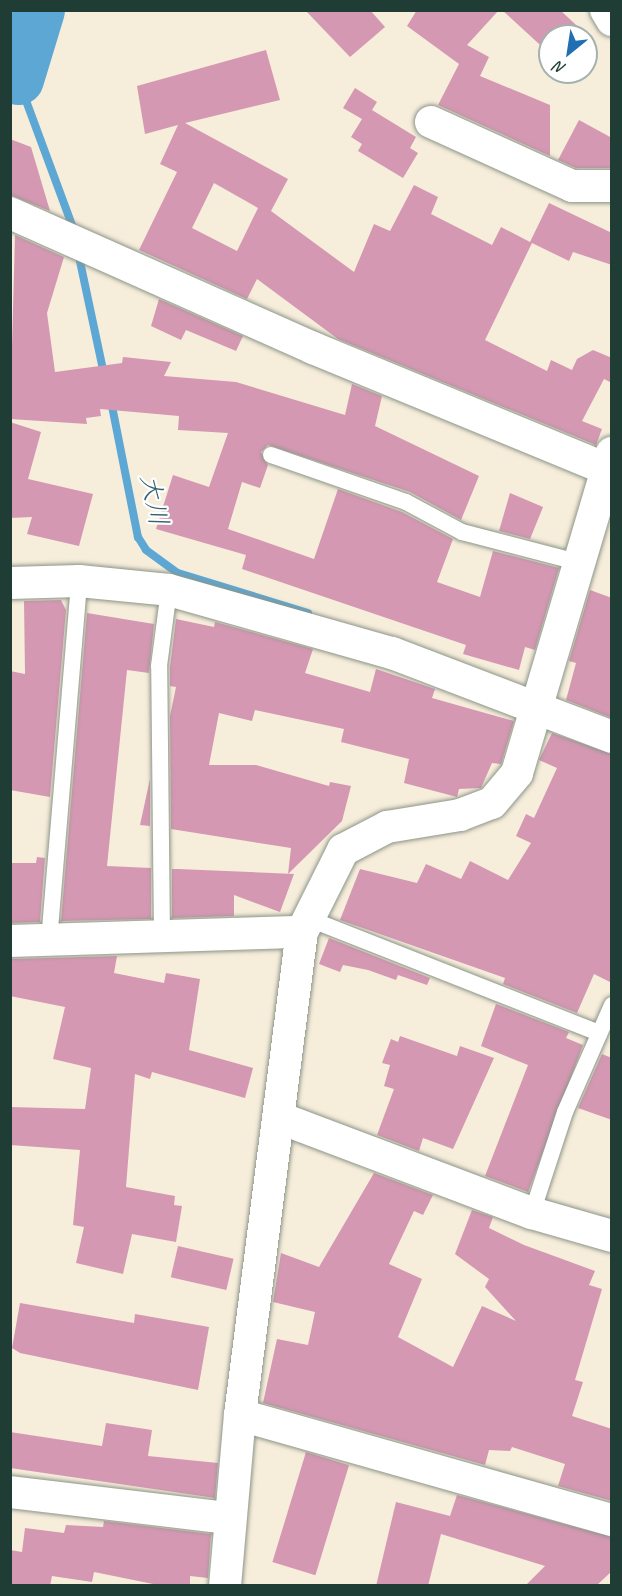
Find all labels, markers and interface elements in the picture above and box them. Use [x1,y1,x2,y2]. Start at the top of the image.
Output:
north arrow [538,24,598,84]
text: N [551,57,569,79]
water label: 大川 [133,471,175,529]

